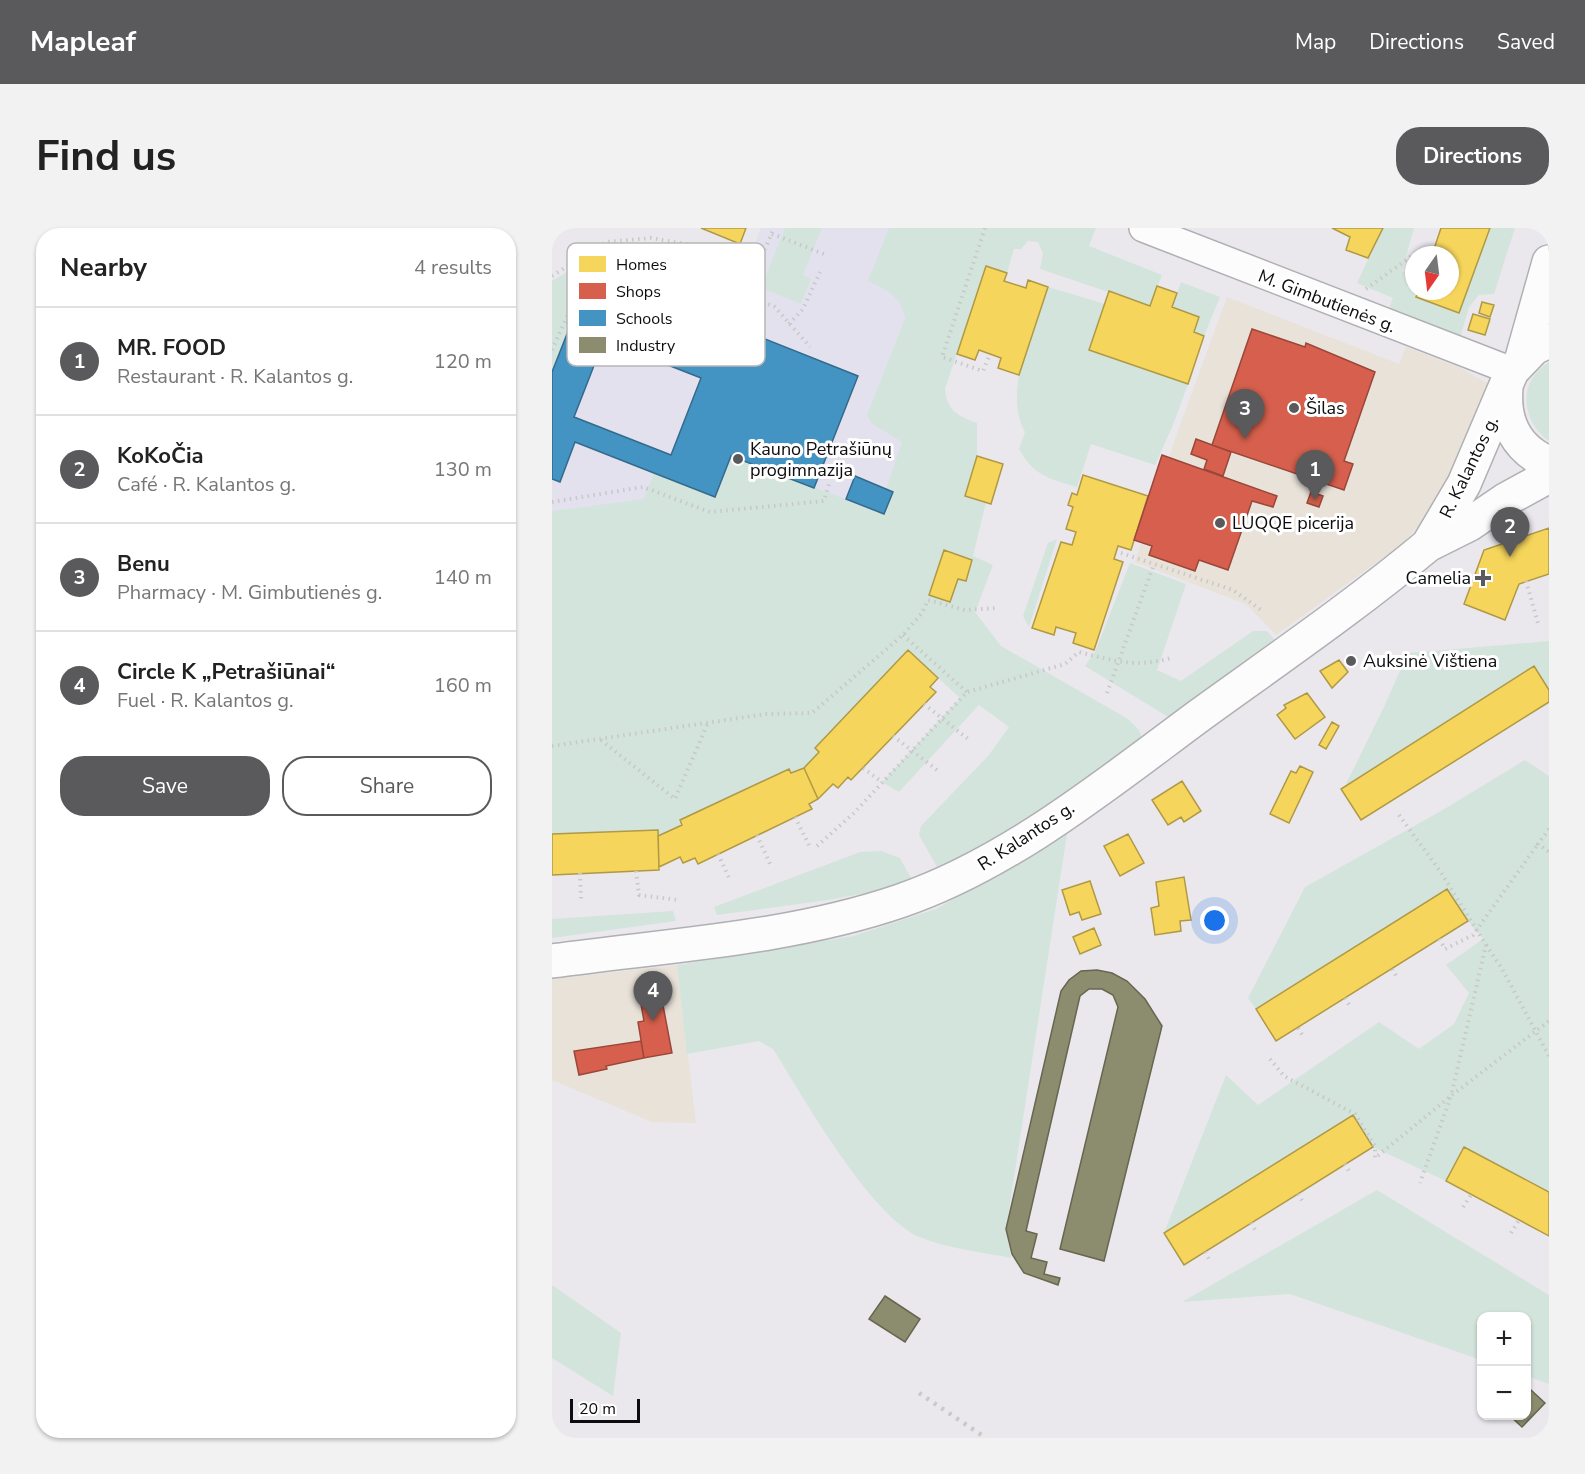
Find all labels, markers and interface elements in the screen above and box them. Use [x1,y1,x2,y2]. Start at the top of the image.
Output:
text: Mapleaf [30,23,136,61]
text: Map [1295,28,1336,56]
text: Directions [1369,28,1464,56]
text: Saved [1497,28,1555,56]
button: Directions [1396,127,1549,185]
text: Find us [36,128,176,185]
legend [567,243,765,366]
north arrow [1405,246,1459,300]
text: Nearby [60,250,147,285]
text: 4 results [414,254,492,281]
text: Homes [616,254,667,276]
street label: M. Gimbutienės g. [1255,264,1399,338]
text: Shops [616,281,661,303]
text: Schools [616,308,672,330]
text: MR. FOOD [117,333,226,363]
text: Industry [616,335,676,357]
text: 1 [74,348,86,375]
text: 120 m [434,348,492,375]
text: Restaurant · R. Kalantos g. [117,363,353,390]
pin: 3 [1226,390,1264,439]
place label: Šilas [1306,396,1345,420]
marker: Šilas [1287,401,1301,415]
street label: R. Kalantos g. [1434,412,1504,522]
place label: Kauno Petrašiūnų progimnazija [750,437,892,482]
text: KoKoČia [117,441,204,471]
pin: 1 [1296,450,1335,500]
marker: Kauno Petrašiūnų progimnazija [731,452,745,466]
text: 2 [74,456,86,483]
text: 130 m [434,456,492,483]
text: Café · R. Kalantos g. [117,471,296,498]
pin: 2 [1490,508,1530,557]
place label: LUQQE picerija [1232,511,1354,535]
marker: LUQQE picerija [1213,516,1227,530]
text: Benu [117,549,170,579]
text: 3 [74,564,86,591]
text: 140 m [434,564,492,591]
place label: Camelia [1406,566,1471,590]
marker: Camelia [1476,571,1490,585]
text: Pharmacy · M. Gimbutienės g. [117,579,382,606]
place label: Auksinė Vištiena [1363,649,1497,673]
marker: Auksinė Vištiena [1344,654,1358,668]
text: Circle K „Petrašiūnai“ [117,657,335,687]
text: 4 [74,672,86,699]
text: 160 m [434,672,492,699]
text: Fuel · R. Kalantos g. [117,687,294,714]
button: Save [60,756,270,816]
button: Share [282,756,492,816]
street label: R. Kalantos g. [973,796,1079,876]
your location [1200,906,1229,935]
pin: 4 [634,972,672,1021]
map controls [1477,1312,1531,1420]
button: + [1477,1312,1531,1366]
button: − [1477,1366,1531,1420]
scale bar [570,1396,640,1424]
text: 20 m [579,1398,616,1420]

